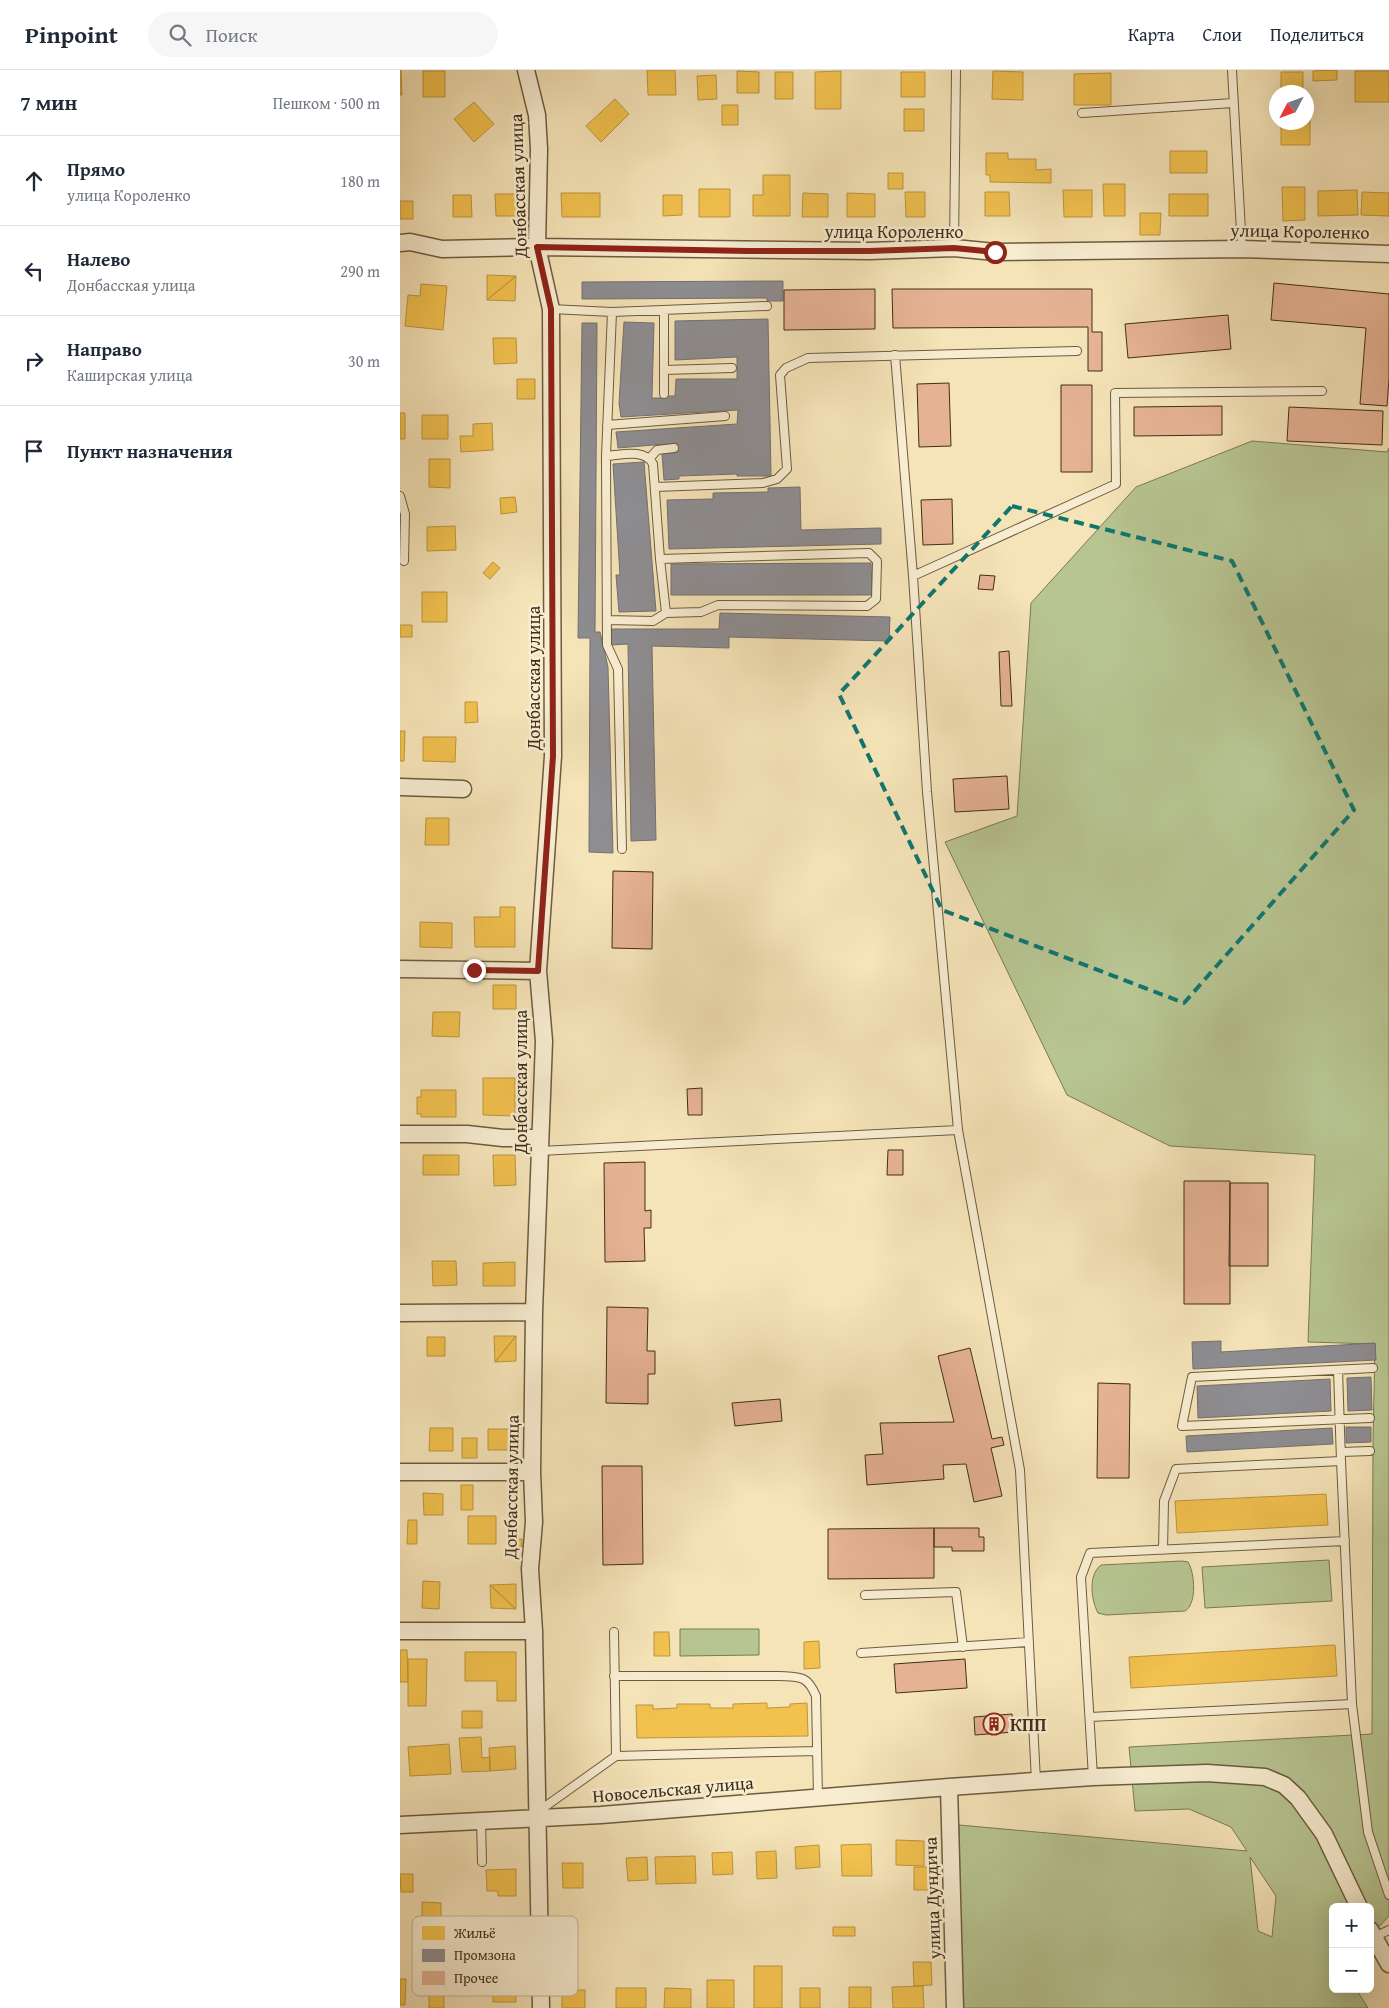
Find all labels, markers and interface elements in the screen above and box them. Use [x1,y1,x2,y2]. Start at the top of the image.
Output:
search box [148,12,498,57]
text: Pinpoint [25,17,118,52]
icon: search [166,21,194,49]
text: Поиск [206,21,257,49]
text: Карта [1128,21,1175,48]
text: Слои [1203,21,1242,48]
text: Поделиться [1270,21,1364,48]
north arrow [1269,85,1314,130]
text: 7 мин [20,87,77,118]
text: Пешком · 500 m [273,91,380,115]
street label: Донбасская улица [502,113,534,260]
text: Прямо [67,155,125,183]
icon: ahead [20,167,48,195]
text: 180 m [340,169,380,193]
text: улица Короленко [67,183,191,207]
street label: улица Короленко [1229,216,1370,246]
street label: улица Короленко [823,218,964,245]
route start [984,241,1007,264]
text: Налево [67,245,130,273]
icon: left [20,257,48,285]
text: 290 m [340,259,380,283]
text: Донбасская улица [67,273,195,297]
text: Направо [67,335,142,363]
icon: right [20,347,48,375]
text: 30 m [348,349,380,373]
text: Каширская улица [67,363,193,387]
icon: arrive [20,437,48,465]
text: Пункт назначения [67,437,233,465]
street label: Донбасская улица [520,605,547,751]
route end [463,959,486,982]
street label: Донбасская улица [507,1009,534,1155]
street label: Донбасская улица [496,1414,526,1560]
place label: КПП [1010,1711,1046,1738]
building icon: КПП [982,1712,1006,1736]
street label: Новосельская улица [591,1768,755,1809]
street label: улица Дундича [916,1836,948,1961]
map controls [1329,1903,1374,1993]
button: + [1329,1903,1374,1948]
legend [412,1916,578,1996]
text: Жильё [453,1923,496,1943]
text: Промзона [454,1945,516,1965]
button: − [1329,1948,1374,1993]
text: Прочее [454,1968,499,1988]

